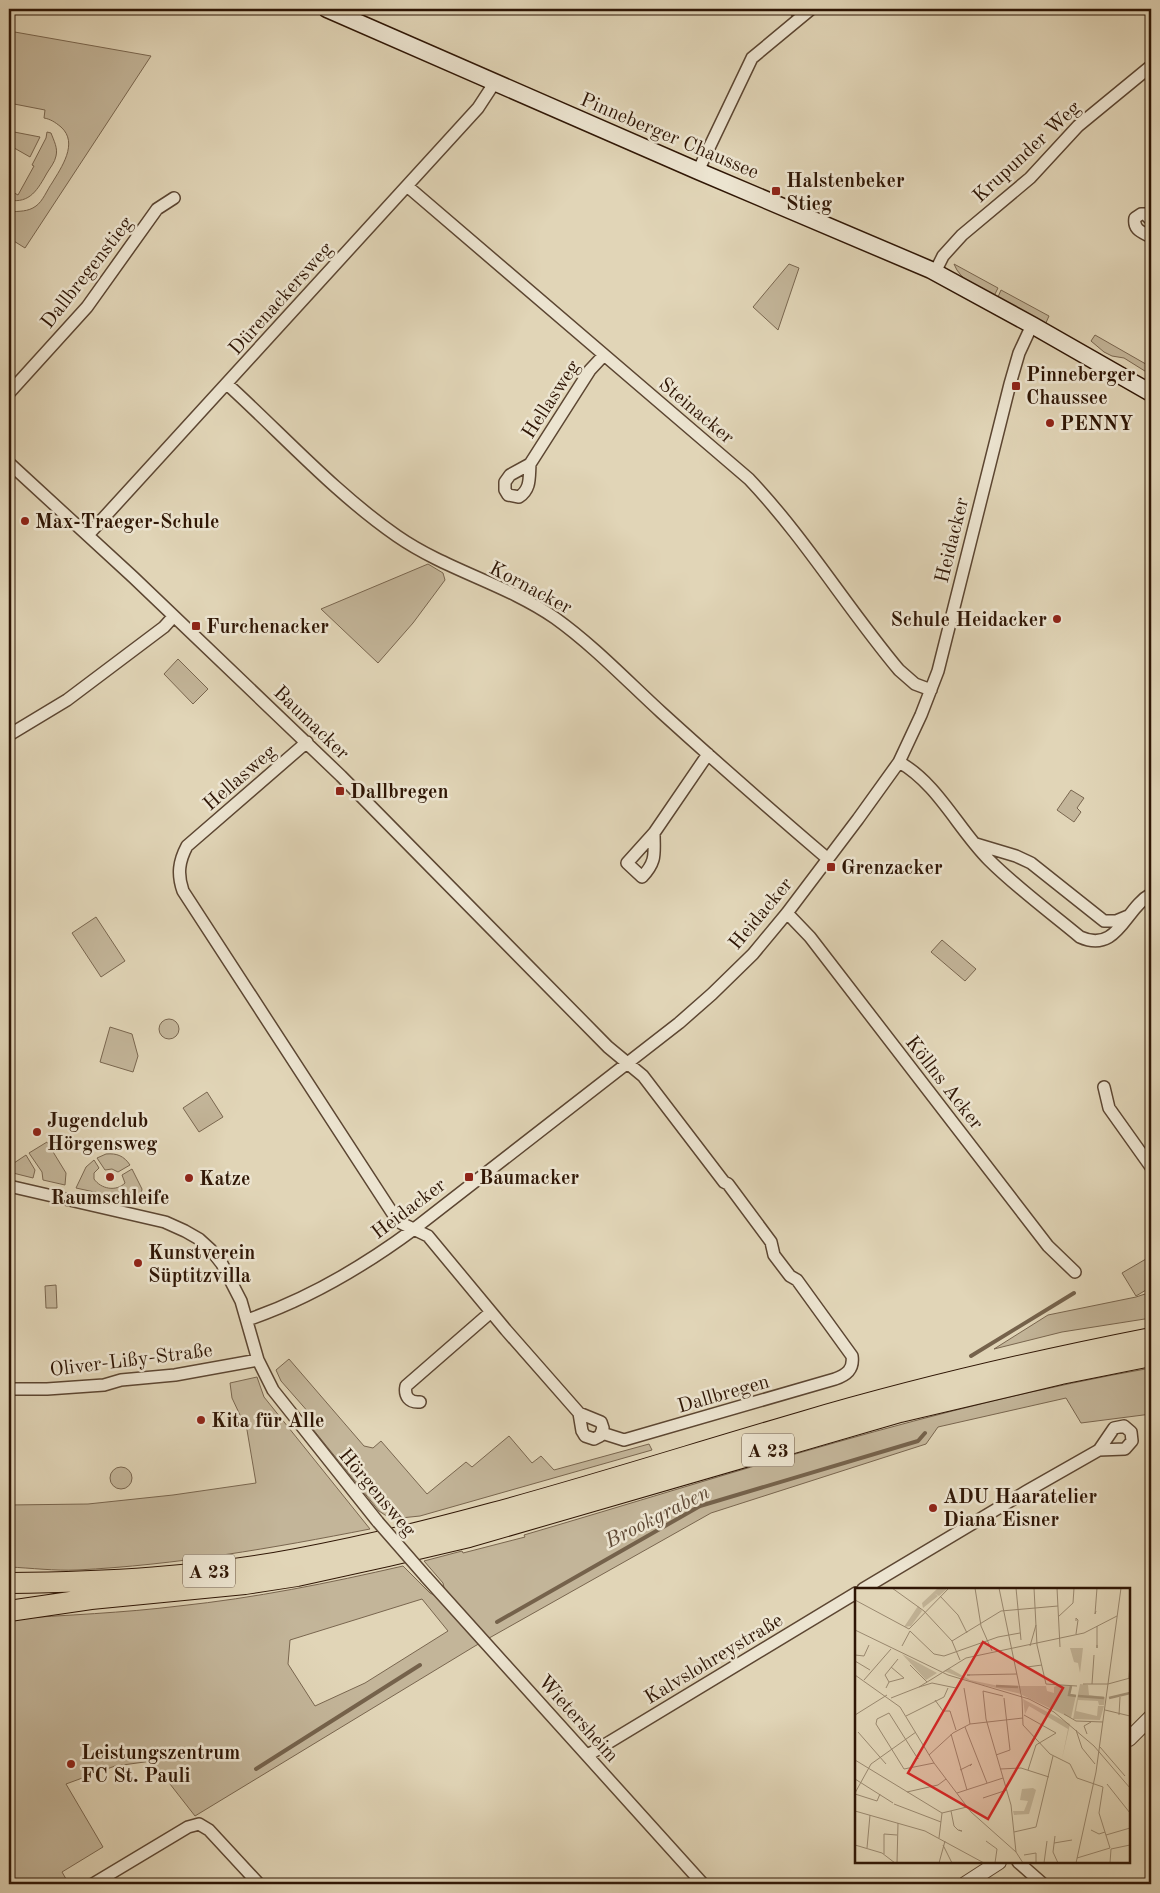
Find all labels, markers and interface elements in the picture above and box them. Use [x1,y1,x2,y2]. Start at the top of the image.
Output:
street label: Pinneberger Chaussee [577,90,761,184]
street label: Krupunder Weg [970,98,1085,207]
place label: Halstenbeker Stieg [786,172,905,215]
marker: Halstenbeker Stieg [770,185,782,197]
street label: Dallbregenstieg [38,213,137,333]
street label: Dürenackersweg [226,239,337,360]
street label: Hellasweg [519,357,584,443]
place label: Pinneberger Chaussee [1026,366,1136,409]
street label: Steinacker [654,375,737,449]
marker: Pinneberger Chaussee [1010,380,1022,392]
place label: PENNY [1060,415,1133,435]
marker: PENNY [1044,417,1056,429]
street label: Heidacker [933,496,973,585]
place label: Max-Traeger-Schule [35,513,220,533]
marker: Max-Traeger-Schule [19,515,31,527]
street label: Kornacker [485,559,575,619]
place label: Schule Heidacker [890,611,1047,631]
marker: Schule Heidacker [1051,613,1063,625]
place label: Furchenacker [206,618,329,638]
marker: Furchenacker [190,620,202,632]
street label: Baumacker [269,683,352,764]
street label: Hellasweg [200,742,281,815]
place label: Dallbregen [350,783,449,803]
marker: Dallbregen [334,785,346,797]
place label: Grenzacker [841,859,943,879]
marker: Grenzacker [825,861,837,873]
street label: Heidacker [726,874,797,954]
street label: Köllns Acker [901,1033,986,1134]
place label: Jugendclub Hörgensweg [47,1112,157,1155]
marker: Jugendclub Hörgensweg [31,1126,43,1138]
place label: Baumacker [479,1169,580,1189]
place label: Katze [199,1170,250,1190]
marker: Raumschleife [104,1171,116,1183]
marker: Baumacker [463,1171,475,1183]
marker: Katze [183,1172,195,1184]
street label: Heidacker [368,1175,450,1244]
place label: Raumschleife [51,1189,169,1209]
place label: Kunstverein Süptitzvilla [148,1244,255,1287]
marker: Kunstverein Süptitzvilla [132,1257,144,1269]
street label: Oliver-Lißy-Straße [49,1341,214,1381]
street label: Dallbregen [675,1372,772,1418]
place label: Kita für Alle [211,1412,324,1432]
marker: Kita für Alle [195,1414,207,1426]
road number: A 23 [742,1434,794,1466]
street label: Hörgensweg [334,1446,419,1541]
water label: Brookgraben [601,1482,713,1553]
place label: ADU Haaratelier Diana Eisner [943,1488,1097,1531]
marker: ADU Haaratelier Diana Eisner [927,1502,939,1514]
road number: A 23 [183,1554,235,1588]
inset map [855,1588,1130,1863]
street label: Kalvslohreystraße [641,1611,787,1709]
street label: Wietersheim [533,1672,622,1767]
place label: Leistungszentrum FC St. Pauli [81,1744,240,1787]
marker: Leistungszentrum FC St. Pauli [65,1758,77,1770]

